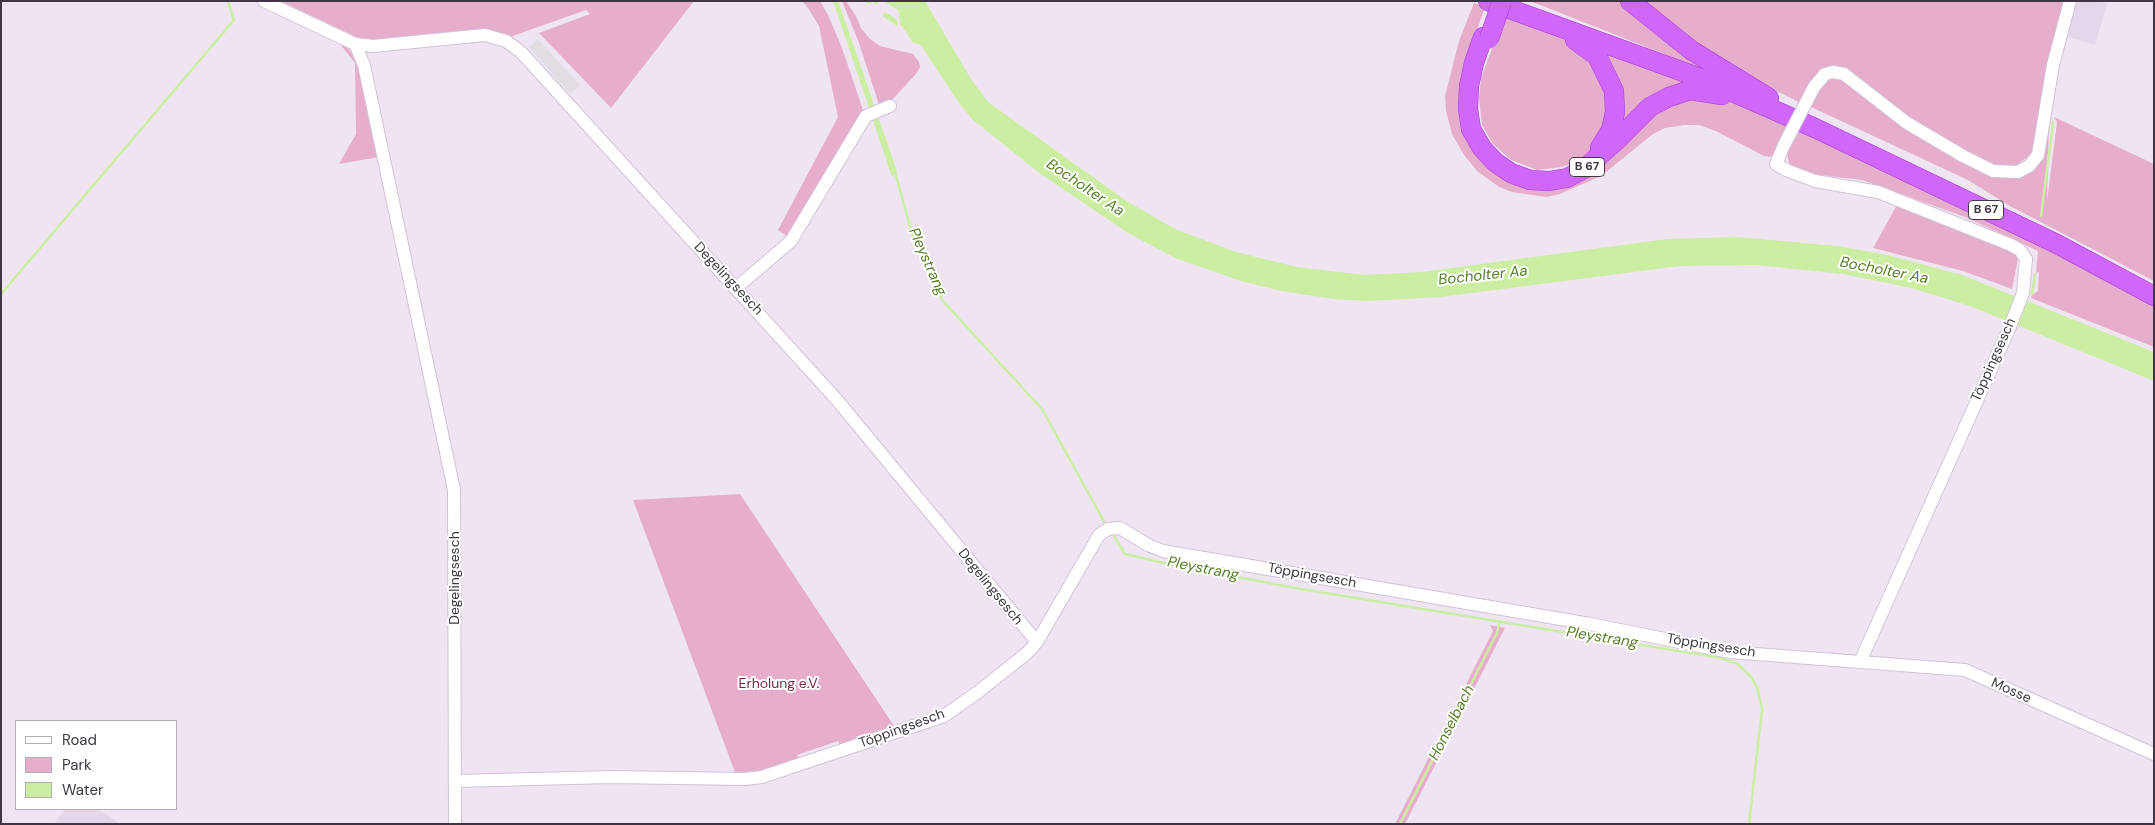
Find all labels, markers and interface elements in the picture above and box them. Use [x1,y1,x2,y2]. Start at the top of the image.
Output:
water label: Bocholter Aa [1043,155,1127,221]
road number: B 67 [1570,158,1604,176]
road number: B 67 [1968,200,2004,220]
water label: Pleystrang [904,225,950,299]
street label: Degelingsesch [690,239,766,319]
water label: Bocholter Aa [1838,254,1930,288]
water label: Bocholter Aa [1437,262,1529,290]
street label: Töppingsesch [1968,316,2020,404]
street label: Degelingsesch [447,531,463,625]
street label: Degelingsesch [954,545,1026,629]
water label: Pleystrang [1166,553,1240,585]
street label: Töppingsesch [1266,560,1358,592]
water label: Pleystrang [1565,623,1639,653]
street label: Töppingsesch [1665,631,1757,661]
street label: Mosse [1988,675,2034,707]
park label: Erholung e.V. [739,676,819,692]
water label: Honselbach [1425,682,1479,764]
street label: Töppingsesch [857,706,947,752]
legend [15,720,178,810]
text: Road [62,730,97,750]
text: Park [62,755,92,775]
text: Water [62,780,103,800]

